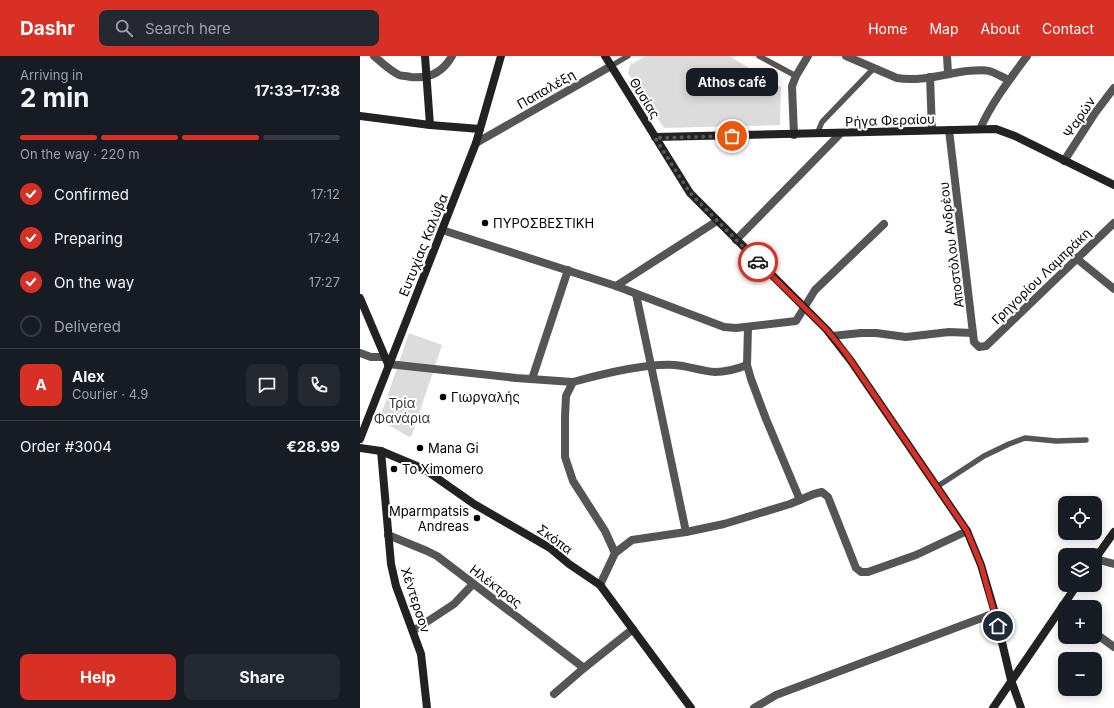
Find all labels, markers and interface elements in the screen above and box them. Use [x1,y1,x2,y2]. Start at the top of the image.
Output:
search box [99,10,379,46]
text: Dashr [20,17,75,40]
icon: search [113,17,135,39]
text: Search here [145,19,231,38]
text: Home [868,20,907,37]
text: Map [929,20,959,37]
text: About [981,20,1020,37]
text: Contact [1042,20,1094,37]
street label: Παπαλέξη [514,66,578,112]
text: Arriving in [20,67,83,83]
callout: Athos café [686,68,778,96]
text: Athos café [698,74,766,90]
street label: Θυσίας [626,75,664,121]
text: 17:33–17:38 [254,81,340,100]
text: 2 min [20,82,90,113]
street label: Ψαρών [1059,93,1099,141]
street label: Ρήγα Φεραίου [845,110,935,130]
pin [715,119,749,153]
icon: bag [721,125,743,147]
text: On the way · 220 m [20,146,140,162]
street label: Αποστόλου Ανδρέου [935,181,967,309]
icon: check [20,183,42,205]
text: Confirmed [54,185,129,204]
text: 17:12 [311,186,340,202]
street label: Ευτυχίας Καλύβα [395,191,451,299]
place label: ΠΥΡΟΣΒΕΣΤΙΚΗ [493,215,594,231]
marker: ΠΥΡΟΣΒΕΣΤΙΚΗ [480,218,490,228]
street label: Γρηγορίου Λαμπράκη [988,225,1094,327]
icon: check [20,227,42,249]
text: Preparing [54,229,123,248]
text: 17:24 [308,230,340,246]
courier [738,242,778,282]
icon: car [747,251,769,273]
icon: check [20,271,42,293]
text: On the way [54,273,134,292]
text: 17:27 [309,274,340,290]
text: Delivered [54,317,121,336]
button: chat [246,364,288,406]
button: phone [298,364,340,406]
text: Alex [72,367,105,386]
text: A [35,375,47,394]
text: Courier · 4.9 [72,386,148,402]
place label: Γιωργαλής [451,389,520,405]
marker: Γιωργαλής [438,392,448,402]
park label: Τρία Φανάρια [374,395,430,426]
text: Order #3004 [20,437,112,456]
text: €28.99 [287,437,340,456]
place label: Mana Gi [428,440,479,456]
marker: Mana Gi [415,443,425,453]
place label: To Ximomero [402,461,484,477]
marker: To Ximomero [389,464,399,474]
map controls [1058,496,1102,696]
button: locate [1058,496,1102,540]
place label: Mparmpatsis Andreas [389,503,469,534]
marker: Mparmpatsis Andreas [472,513,482,523]
street label: Σκόπα [534,521,576,557]
button: layers [1058,548,1102,592]
street label: Ηλέκτρας [467,561,525,611]
street label: Χέντερσον [398,565,434,635]
button: + [1058,600,1102,644]
pin [981,609,1015,643]
icon: home [987,615,1009,637]
button: − [1058,652,1102,696]
button: Help [20,654,176,700]
button: Share [184,654,340,700]

